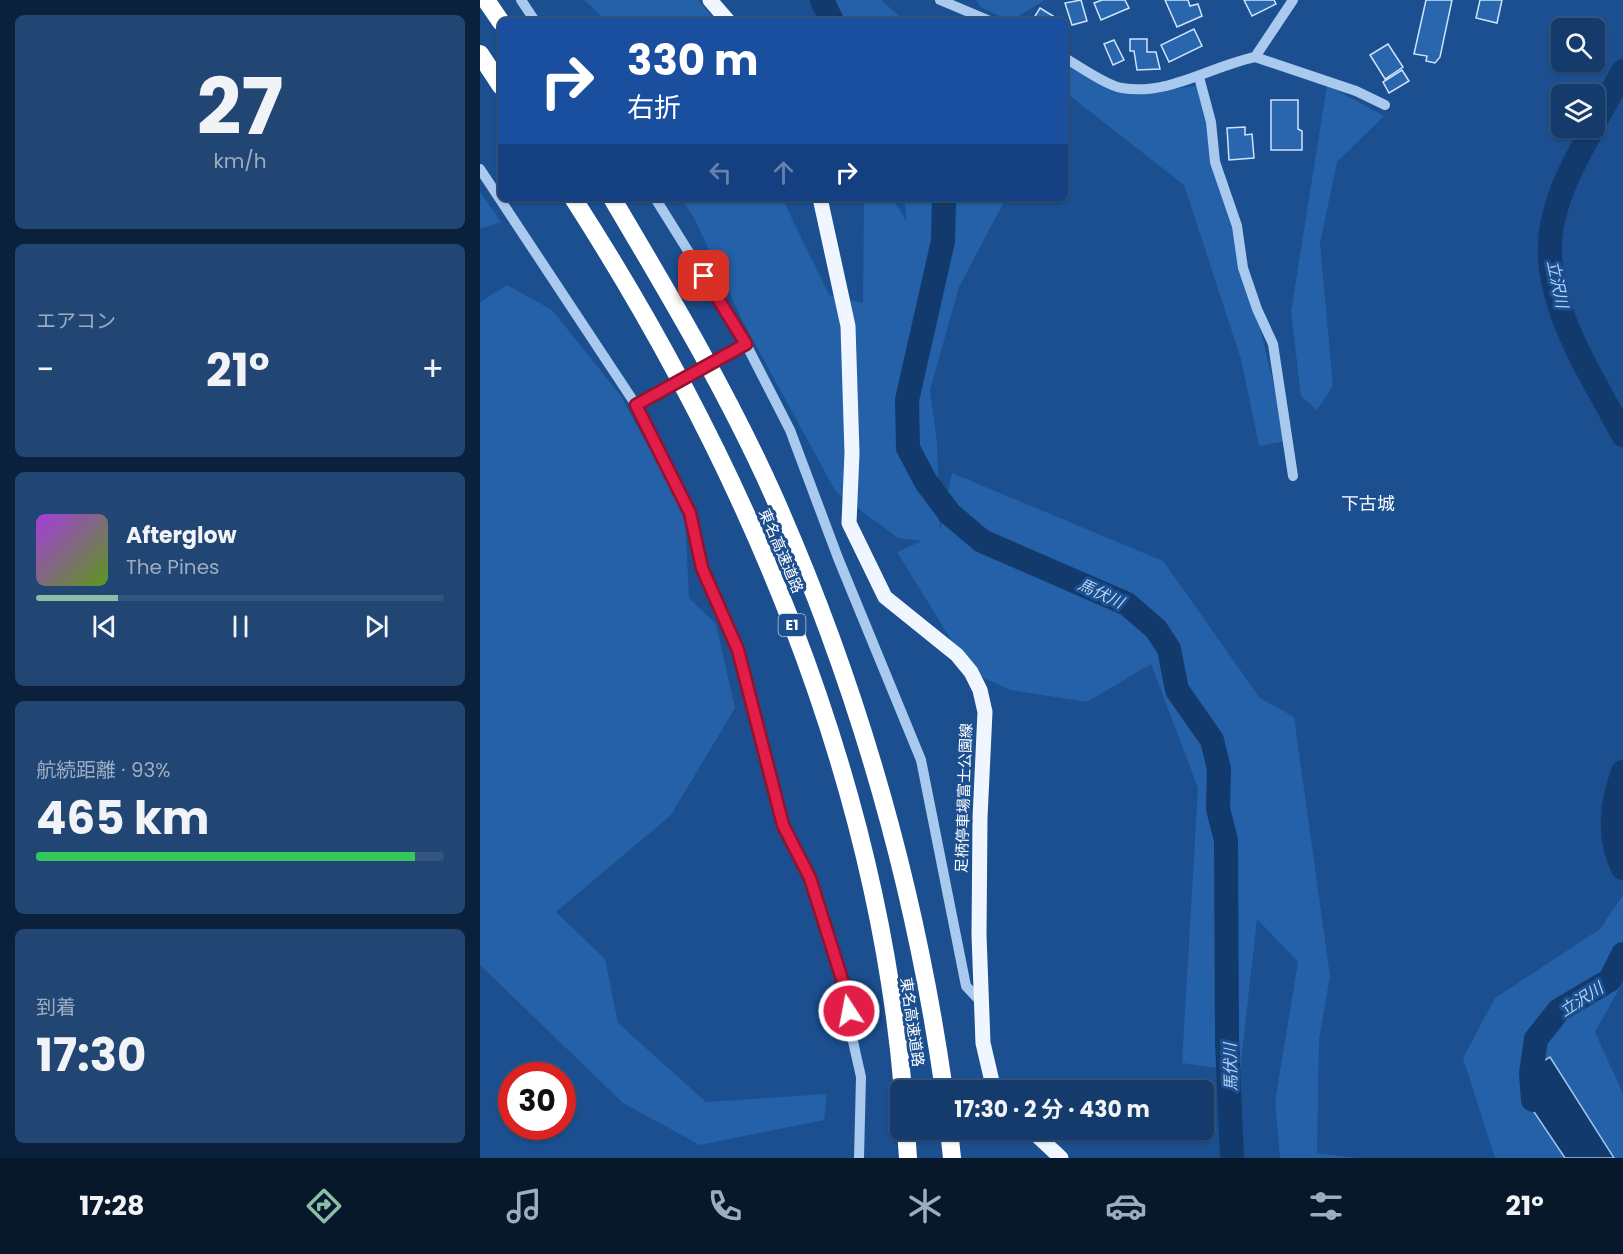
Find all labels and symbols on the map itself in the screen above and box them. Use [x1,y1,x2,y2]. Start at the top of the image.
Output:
pin [678,250,729,301]
water label: 立沢川 [1541,258,1574,312]
district label: 下古城 [1341,491,1395,516]
street label: 東名高速道路 [754,505,809,596]
water label: 馬伏川 [1074,573,1129,615]
road number: E1 [778,614,806,636]
street label: 足柄停車場富士公園線 [950,723,977,873]
street label: 東名高速道路 [896,976,929,1068]
water label: 立沢川 [1555,976,1609,1022]
position arrow [817,979,881,1043]
water label: 馬伏川 [1219,1041,1242,1091]
speed limit sign: 30 [498,1062,576,1140]

